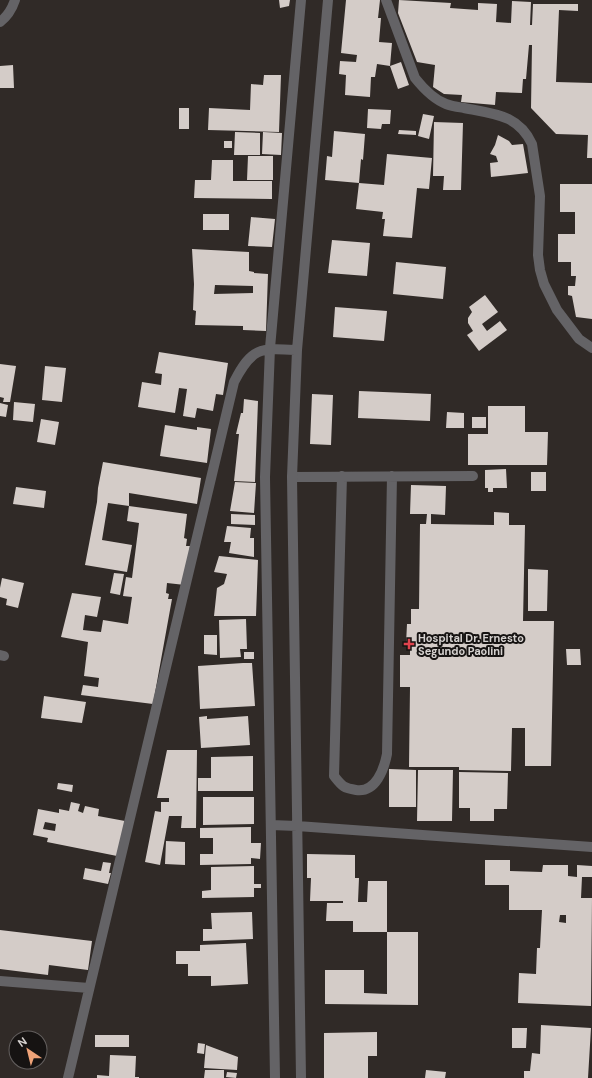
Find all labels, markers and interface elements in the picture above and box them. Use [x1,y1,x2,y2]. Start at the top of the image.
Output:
place label: Hospital Dr. Ernesto Segundo Paolini [418,631,524,658]
marker: Hospital Dr. Ernesto Segundo Paolini [403,638,415,650]
north arrow [8,1030,48,1070]
text: N [15,1034,30,1050]

